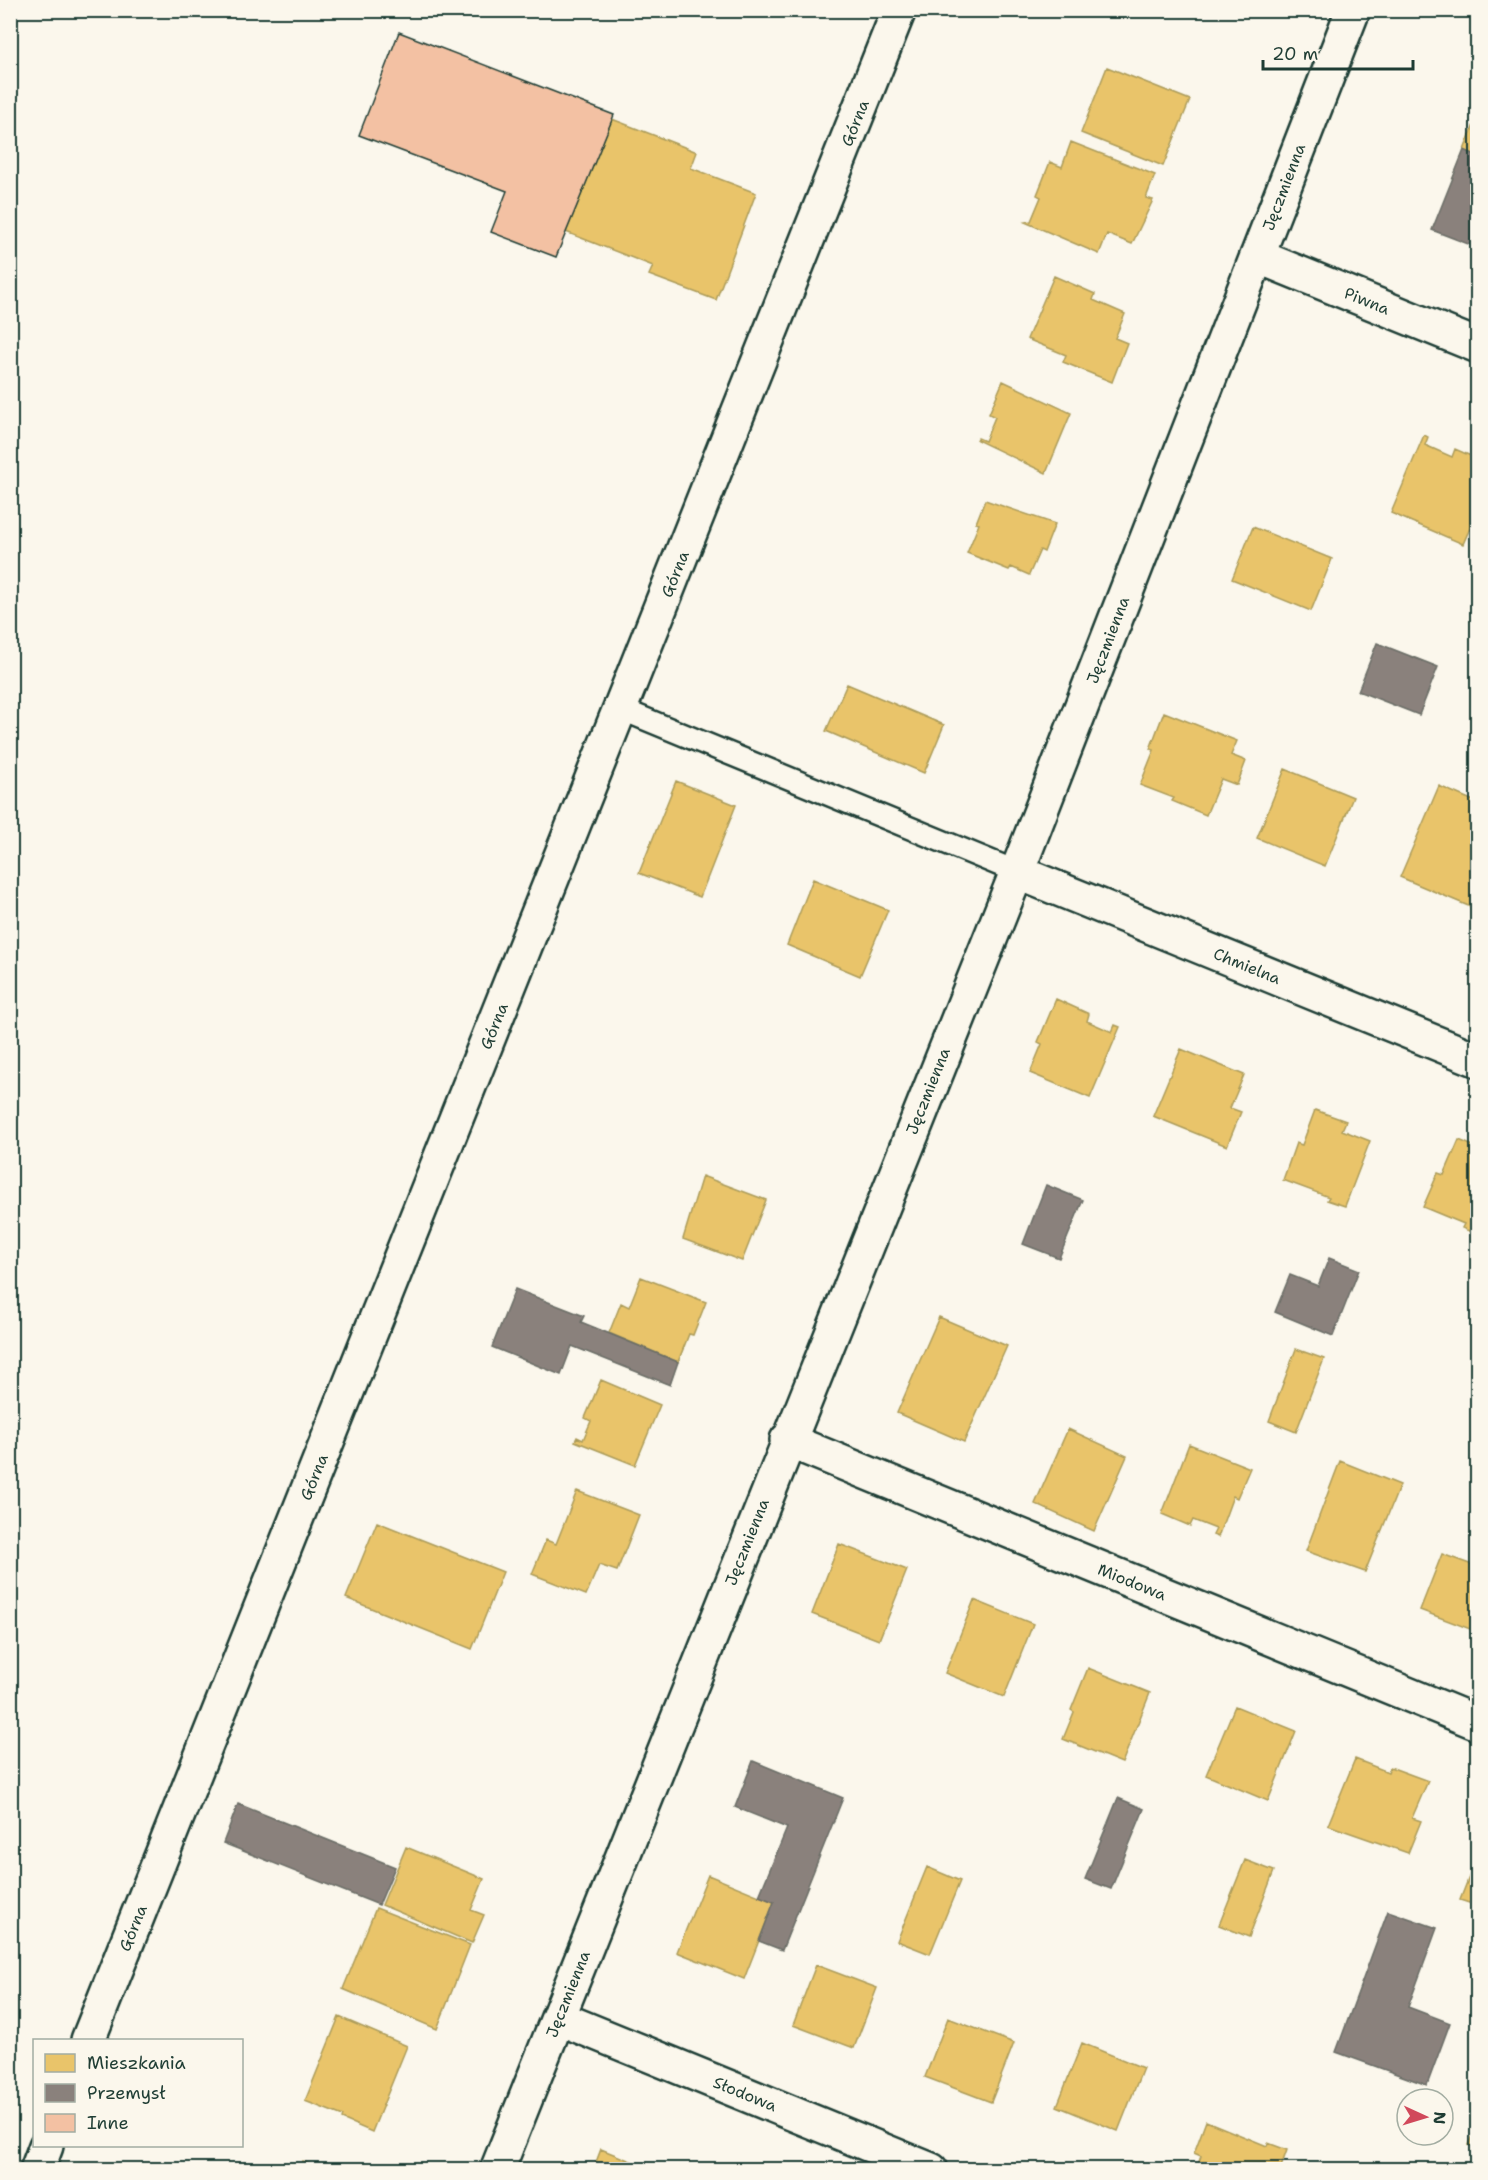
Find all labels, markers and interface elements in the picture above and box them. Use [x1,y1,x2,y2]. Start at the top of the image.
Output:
scale bar [1263,33,1413,71]
text: 20 m [1272,42,1318,66]
street label: Górna [836,97,874,149]
street label: Jęczmienna [1258,140,1310,234]
street label: Piwna [1341,282,1393,320]
street label: Górna [656,548,694,600]
street label: Jęczmienna [1082,593,1134,687]
street label: Chmielna [1210,943,1284,989]
street label: Górna [475,1000,513,1052]
street label: Jęczmienna [901,1044,955,1138]
street label: Górna [295,1451,333,1503]
street label: Jęczmienna [720,1495,774,1589]
street label: Miodowa [1095,1559,1170,1605]
street label: Górna [114,1902,152,1954]
street label: Jęczmienna [541,1947,595,2041]
legend [33,2039,243,2147]
text: Mieszkania [87,2051,186,2075]
street label: Słodowa [710,2072,780,2116]
text: Przemysł [87,2081,166,2105]
north arrow [1395,2087,1455,2147]
text: Inne [87,2111,129,2135]
text: N [1429,2111,1450,2125]

